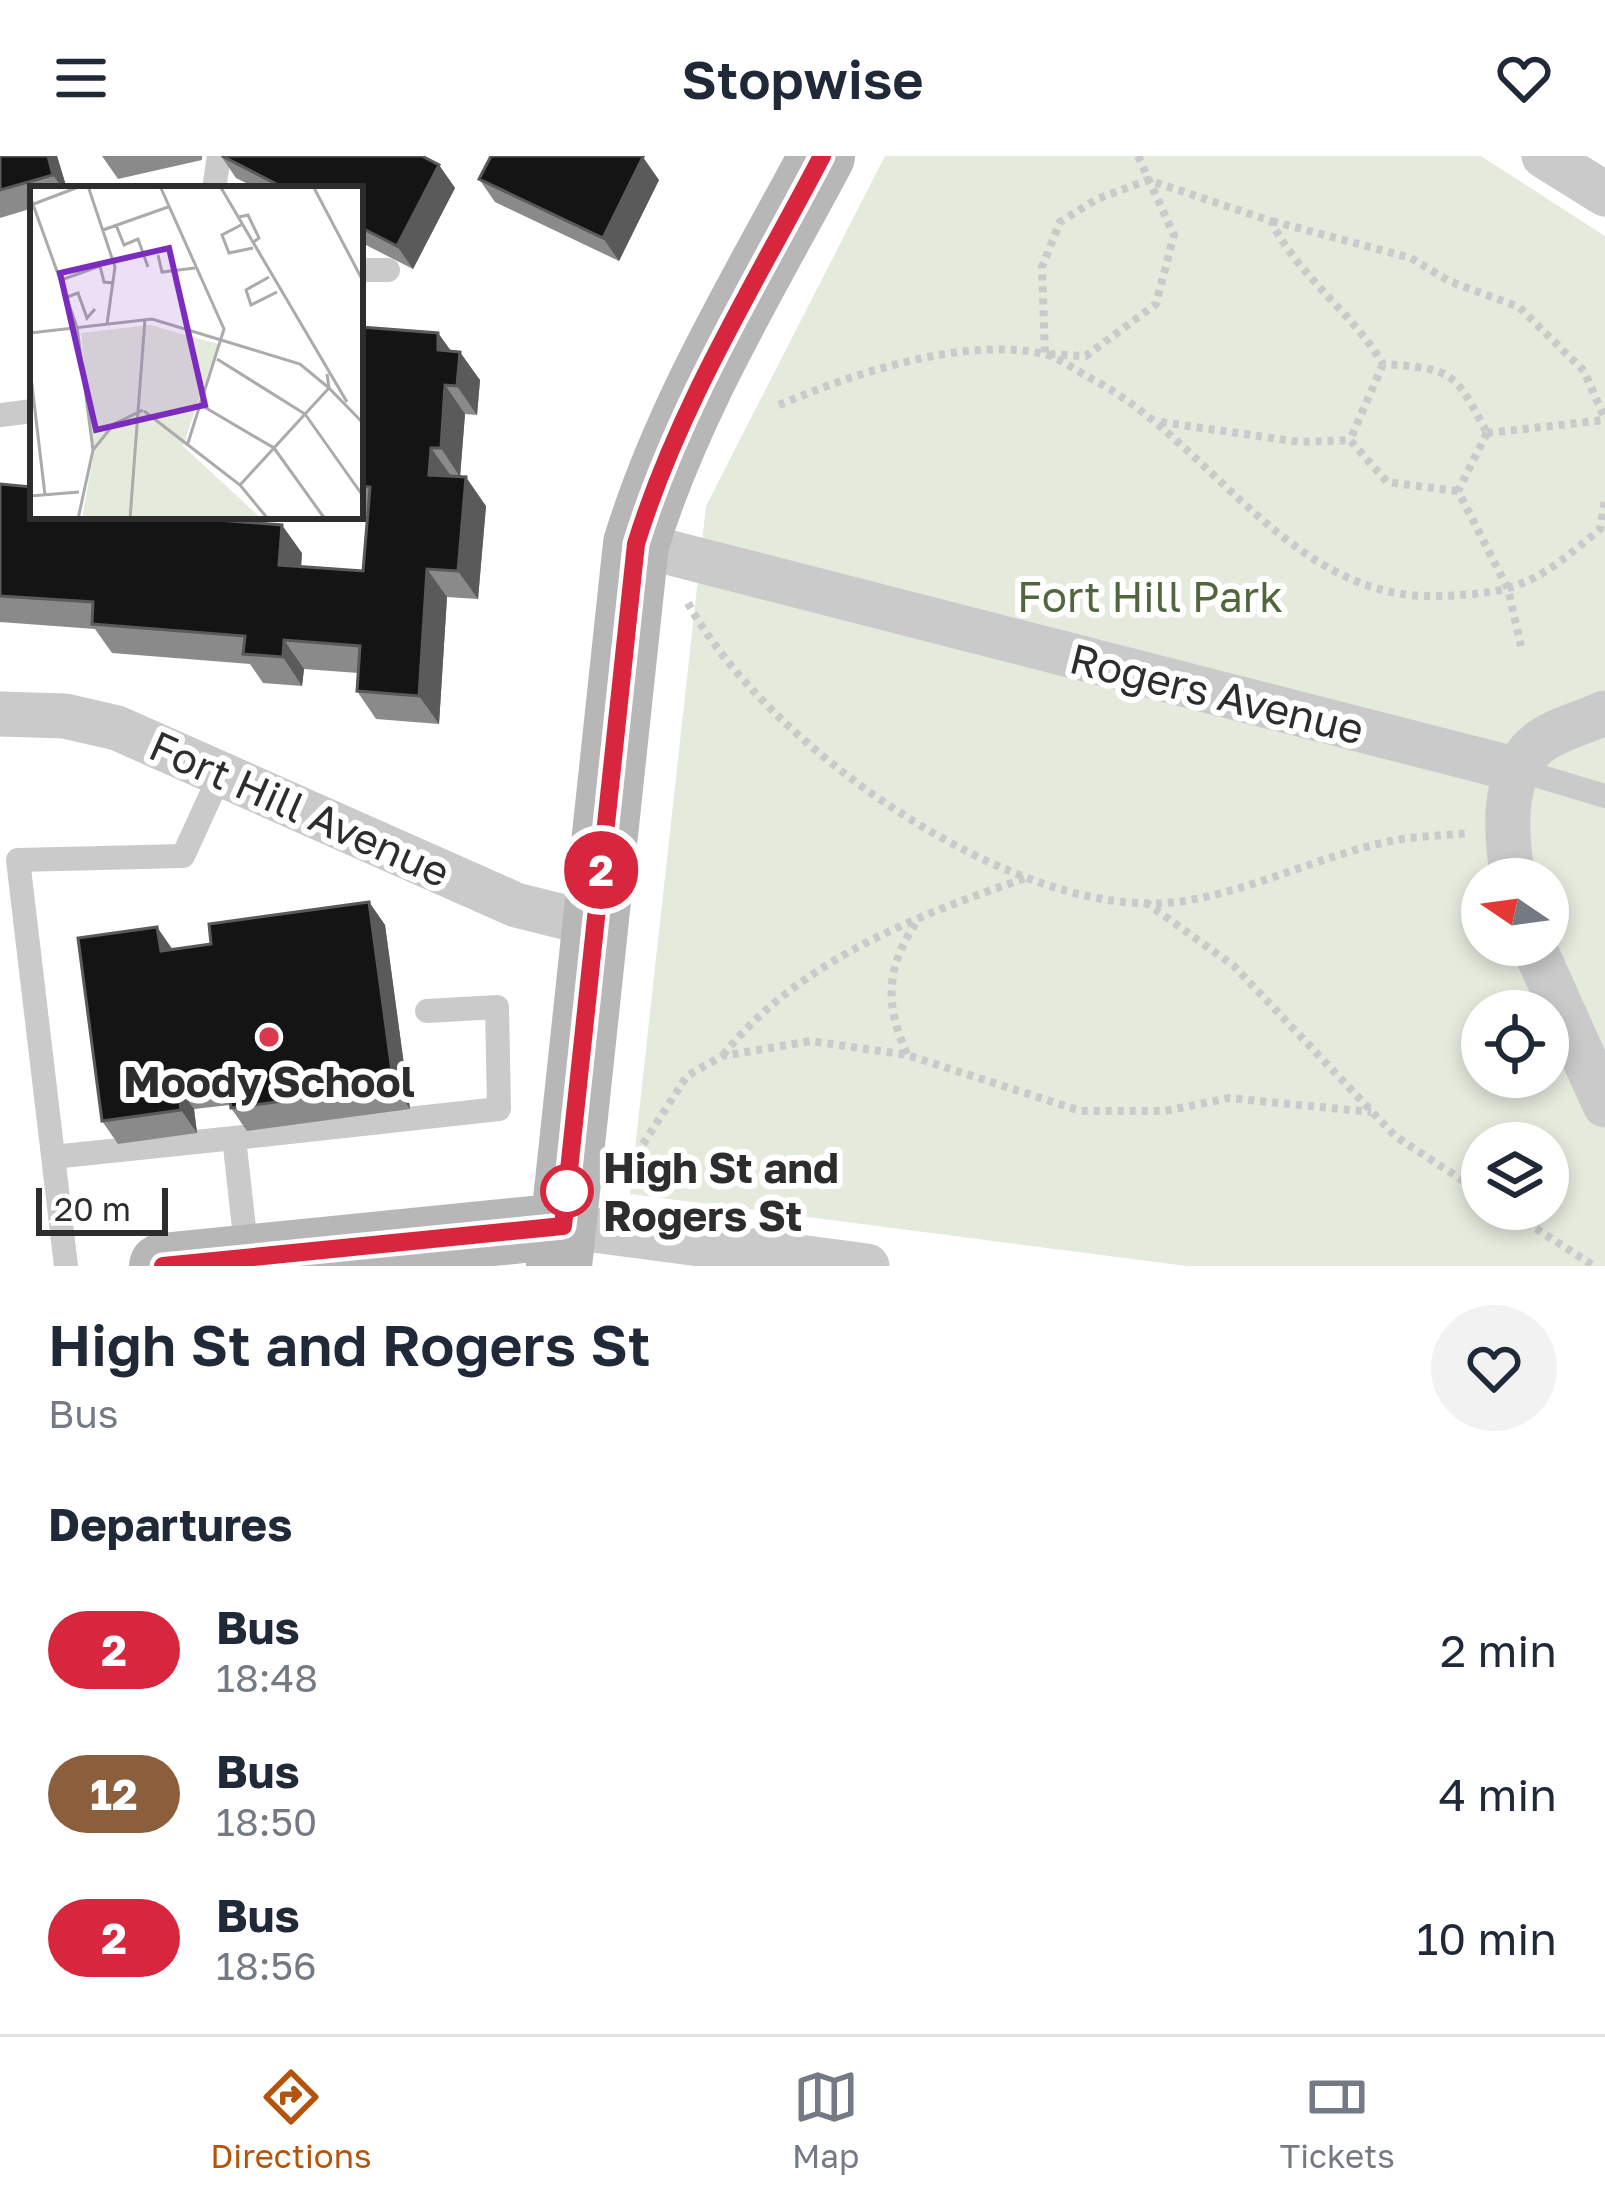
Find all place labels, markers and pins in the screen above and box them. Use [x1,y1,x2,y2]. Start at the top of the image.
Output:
marker: Moody School [256,1024,282,1050]
place label: Moody School [123,1056,415,1106]
place label: High St and Rogers St [603,1142,839,1240]
marker: High St and Rogers St [542,1166,592,1216]

